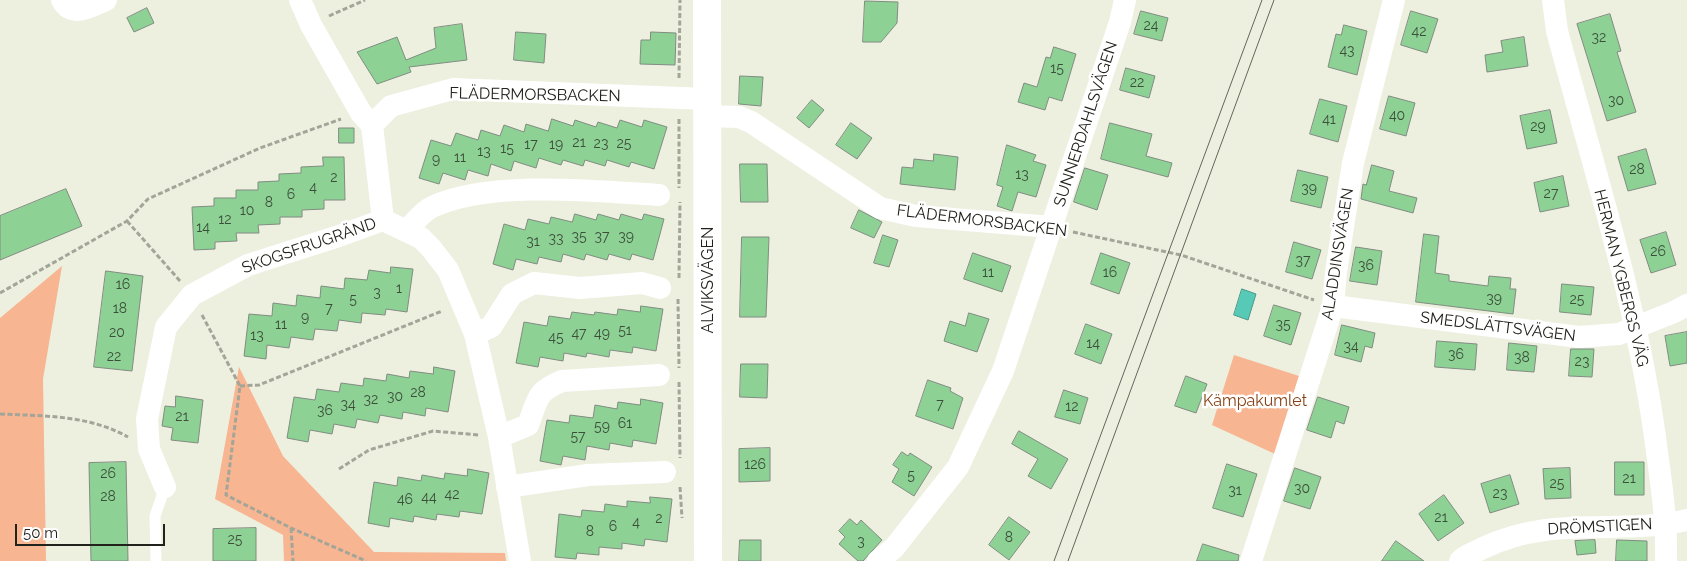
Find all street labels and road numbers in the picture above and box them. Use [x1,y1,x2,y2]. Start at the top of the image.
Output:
street label: SUNNERDAHLSVÄGEN [1050,39,1122,209]
street label: FLÄDERMORSBACKEN [449,84,621,106]
street label: ALADDINSVÄGEN [1318,187,1358,321]
street label: HERMAN YGBERGS VÄG [1590,187,1652,369]
street label: FLÄDERMORSBACKEN [896,201,1068,241]
street label: SKOGSFRUGRÄND [239,214,379,278]
street label: ALVIKSVÄGEN [698,227,718,333]
street label: SMEDSLÄTTSVÄGEN [1419,308,1577,346]
street label: DRÖMSTIGEN [1547,515,1653,539]

